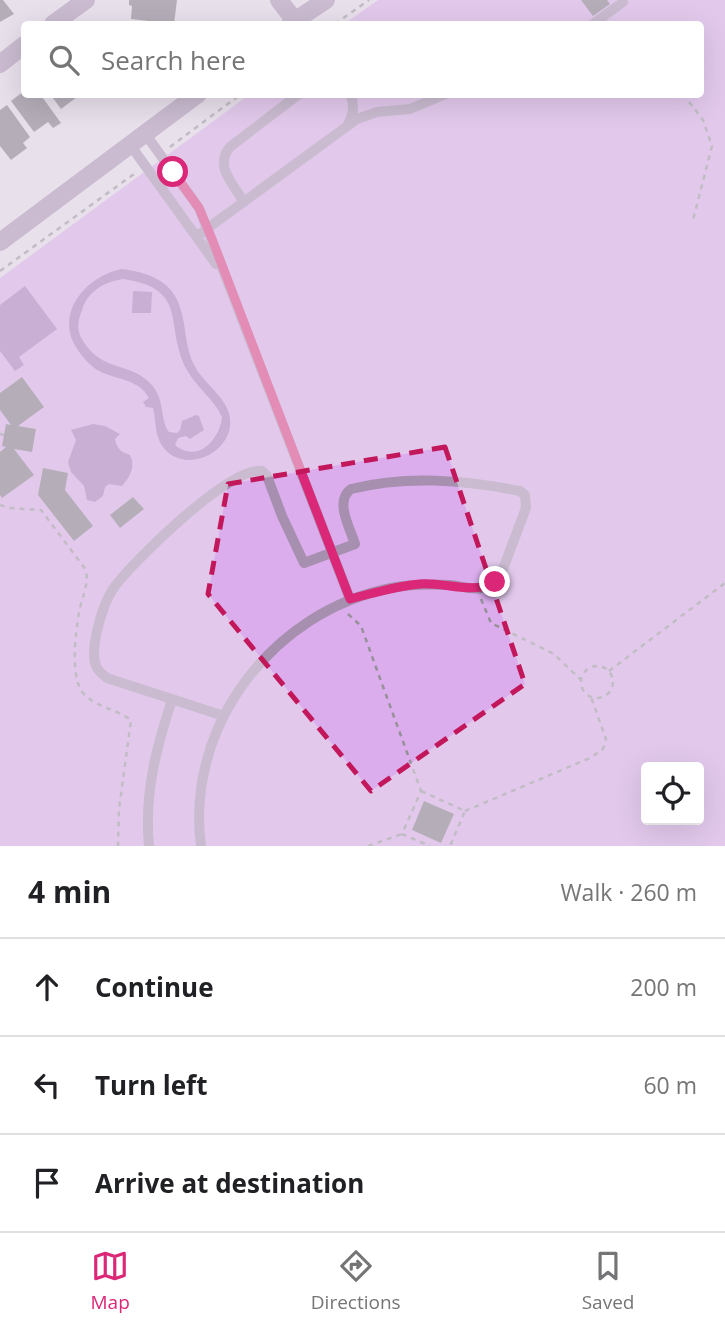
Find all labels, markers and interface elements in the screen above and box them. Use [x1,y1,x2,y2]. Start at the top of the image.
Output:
search box [21,21,704,98]
icon: search [45,41,83,79]
text: Search here [101,42,246,78]
route start [157,156,188,187]
route end [479,566,510,597]
map controls [641,762,704,825]
button: locate [641,762,704,825]
text: 4 min [28,871,111,912]
text: Walk · 260 m [560,876,697,908]
icon: ahead [28,968,66,1006]
text: Continue [95,969,214,1005]
text: 200 m [630,971,697,1003]
icon: left [28,1066,66,1104]
text: Turn left [95,1067,207,1103]
text: 60 m [643,1069,697,1101]
icon: arrive [28,1164,66,1202]
text: Arrive at destination [95,1165,364,1201]
tab: Map [91,1247,130,1315]
tab: Directions [311,1247,401,1315]
tab: Saved [582,1247,634,1315]

